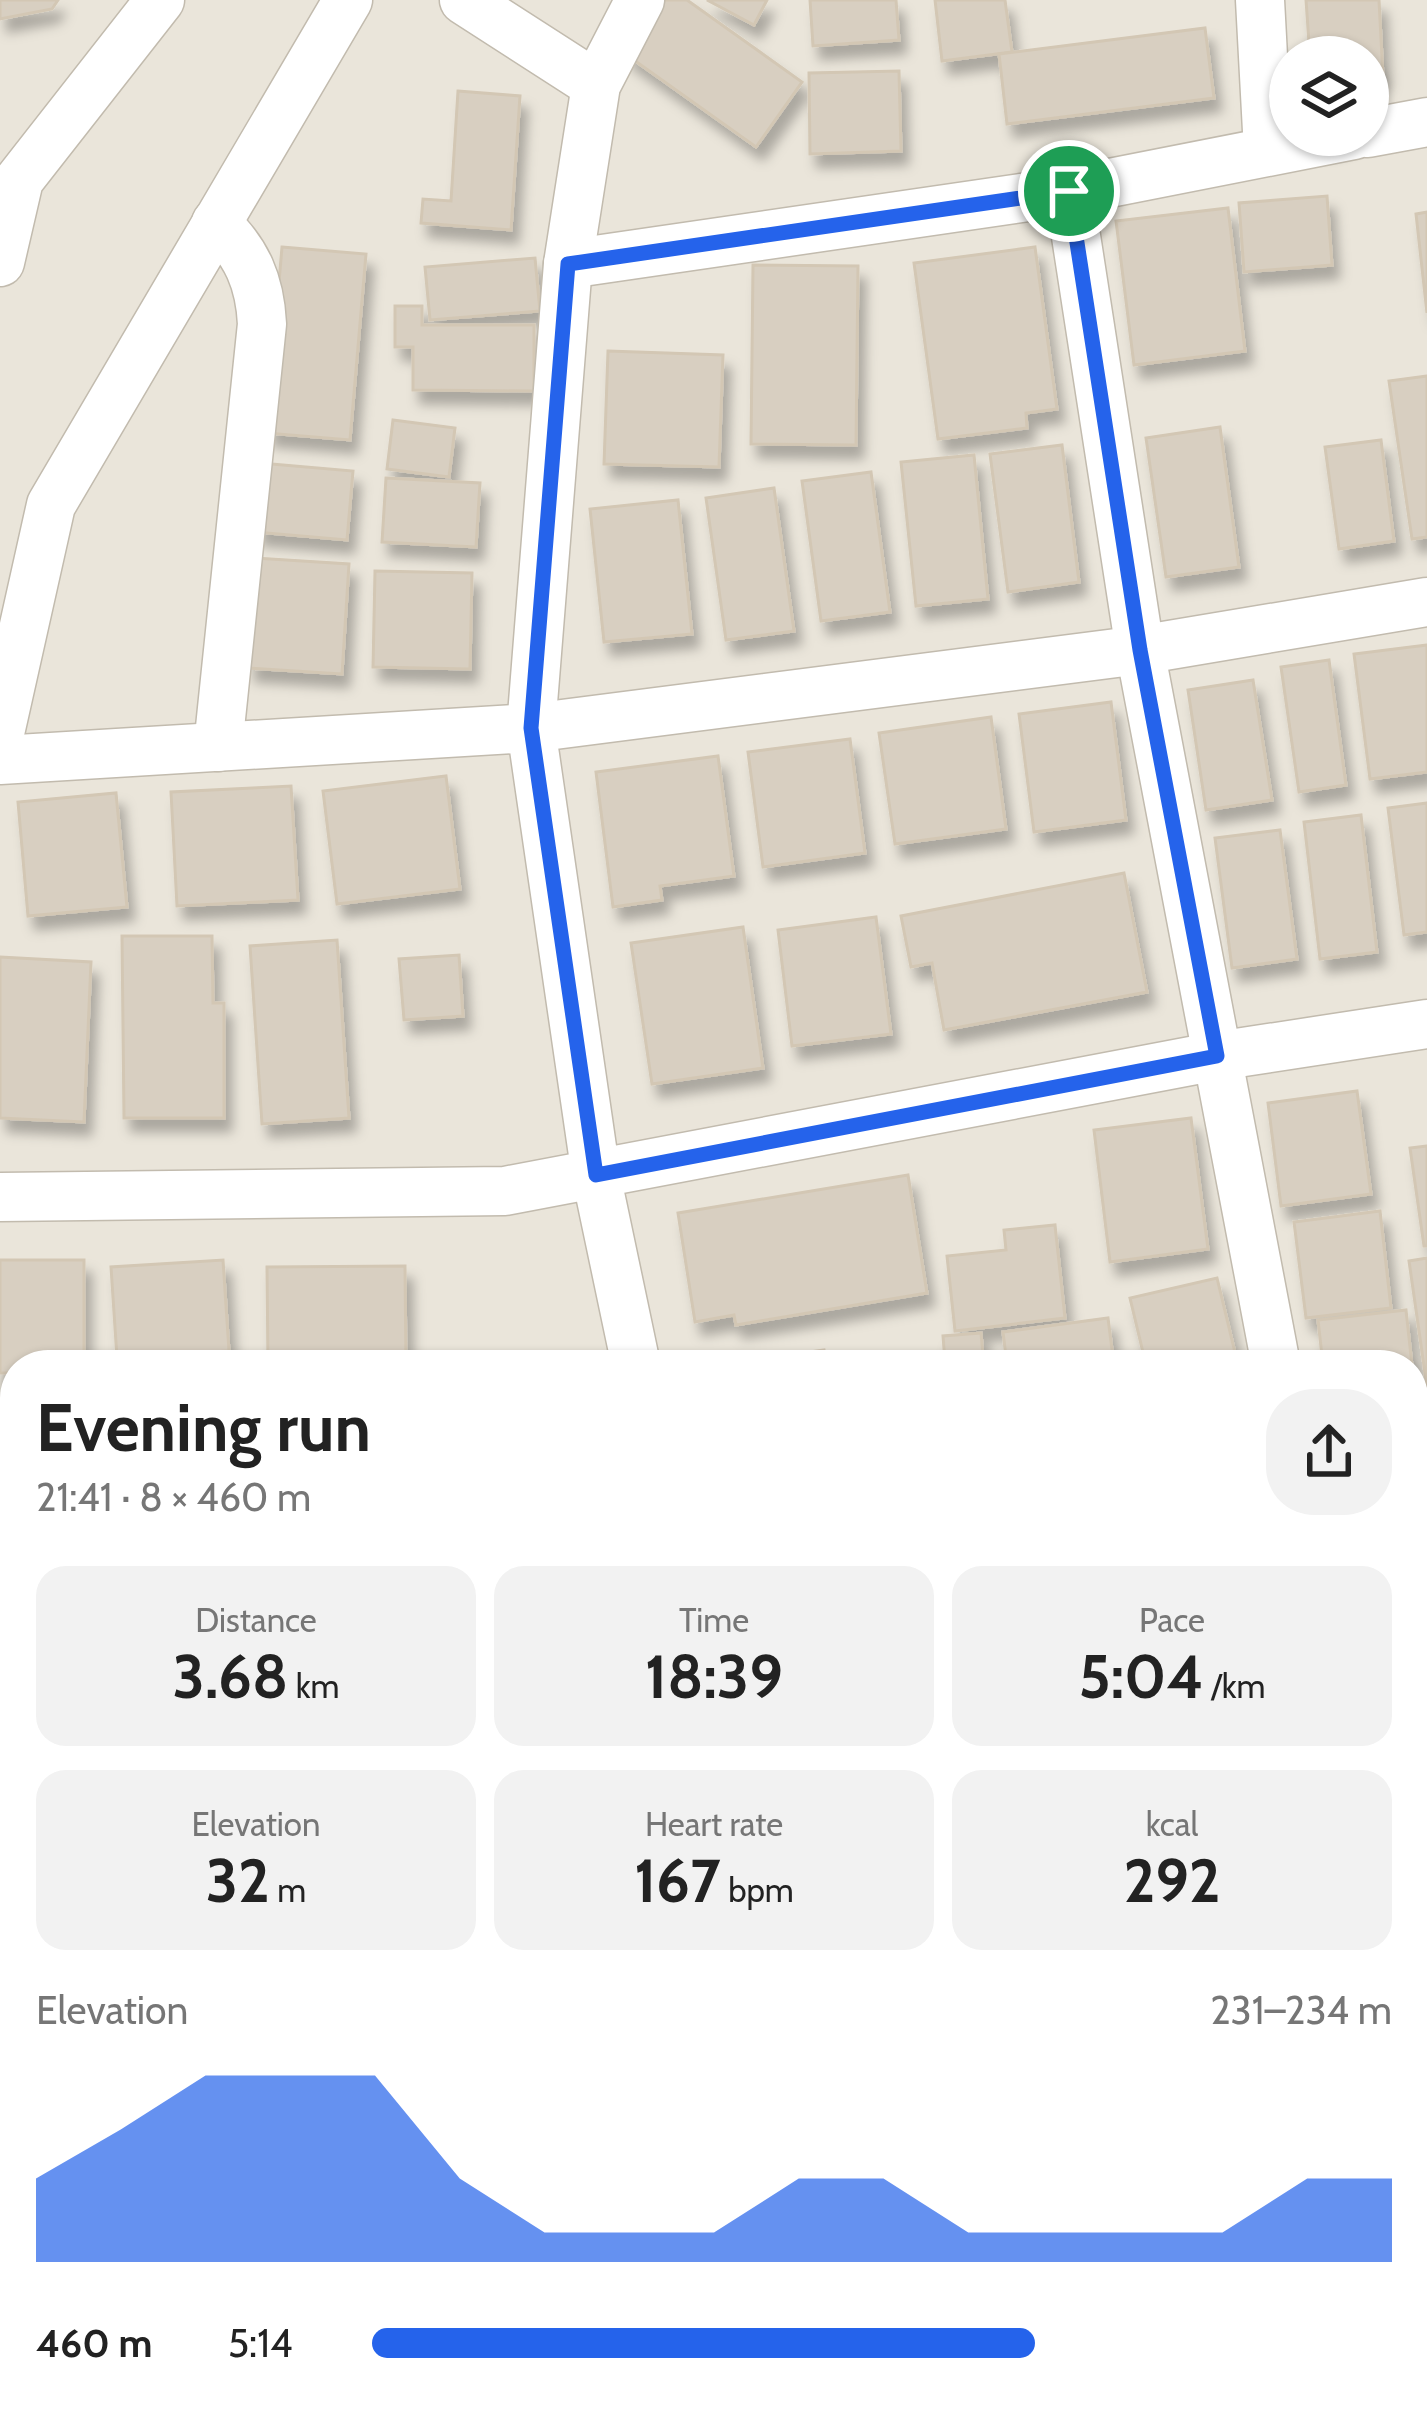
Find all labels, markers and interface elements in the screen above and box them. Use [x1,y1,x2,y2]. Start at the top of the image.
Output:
map controls [1269,36,1389,156]
button: layers [1269,36,1389,156]
pin [1018,140,1120,242]
icon: arrive [1036,158,1102,224]
text: Evening run [36,1387,371,1468]
button: share [1266,1389,1392,1515]
text: 21:41 · 8 × 460 m [36,1473,311,1521]
text: Distance [195,1600,317,1640]
text: Time [679,1600,749,1640]
text: Pace [1139,1600,1205,1640]
text: 3.68 [173,1640,288,1713]
text: 18:39 [645,1640,783,1713]
text: 5:04 [1079,1640,1204,1713]
text: km [288,1666,339,1706]
text: /km [1204,1666,1265,1706]
text: Elevation [192,1804,320,1844]
text: Heart rate [645,1804,783,1844]
text: kcal [1146,1804,1198,1844]
text: 32 [206,1844,270,1917]
text: 167 [634,1844,721,1917]
text: 292 [1123,1844,1221,1917]
text: m [270,1870,306,1910]
text: bpm [721,1870,794,1910]
text: Elevation [36,1986,188,2034]
text: 231–234 m [1210,1986,1392,2034]
text: 460 m [36,2319,152,2367]
text: 5:14 [228,2319,292,2367]

